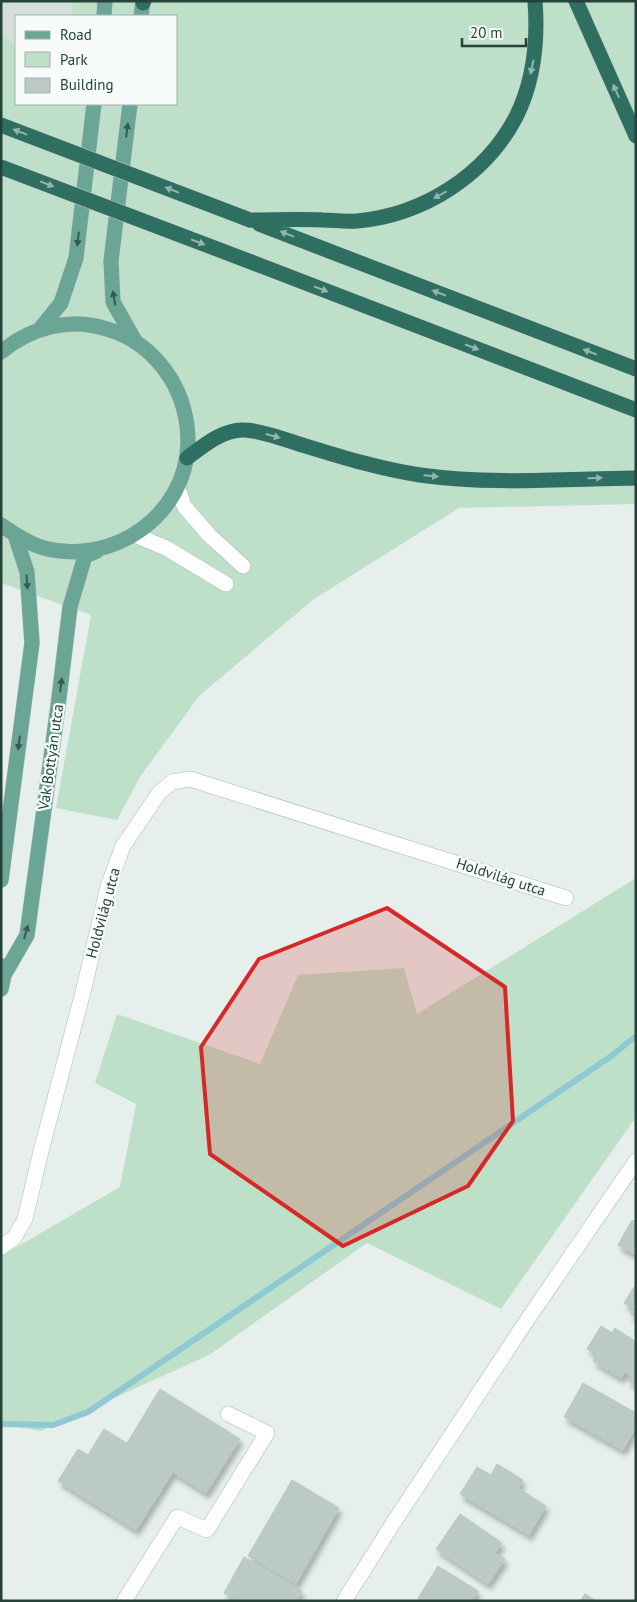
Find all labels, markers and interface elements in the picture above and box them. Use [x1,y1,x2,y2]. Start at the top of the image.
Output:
legend [15,15,178,105]
scale bar [462,15,526,47]
text: 20 m [470,23,503,42]
text: Road [60,25,92,44]
text: Park [60,50,88,69]
one-way arrow [528,59,536,75]
text: Building [60,75,114,94]
one-way arrow [611,84,619,98]
one-way arrow [123,121,131,137]
one-way arrow [12,128,27,136]
one-way arrow [40,180,55,188]
one-way arrow [164,186,179,194]
one-way arrow [433,191,447,199]
one-way arrow [280,230,294,238]
one-way arrow [74,231,82,247]
one-way arrow [191,239,206,246]
one-way arrow [313,286,328,293]
one-way arrow [431,289,446,297]
one-way arrow [109,290,117,306]
one-way arrow [465,344,479,352]
one-way arrow [583,347,597,355]
one-way arrow [266,433,281,441]
one-way arrow [423,472,439,480]
one-way arrow [587,474,603,482]
one-way arrow [24,574,32,590]
one-way arrow [57,677,65,693]
street label: Vak Bottyán utca [34,703,67,812]
one-way arrow [15,736,23,752]
street label: Holdvilág utca [454,853,548,900]
street label: Holdvilág utca [81,866,124,960]
one-way arrow [22,925,30,940]

